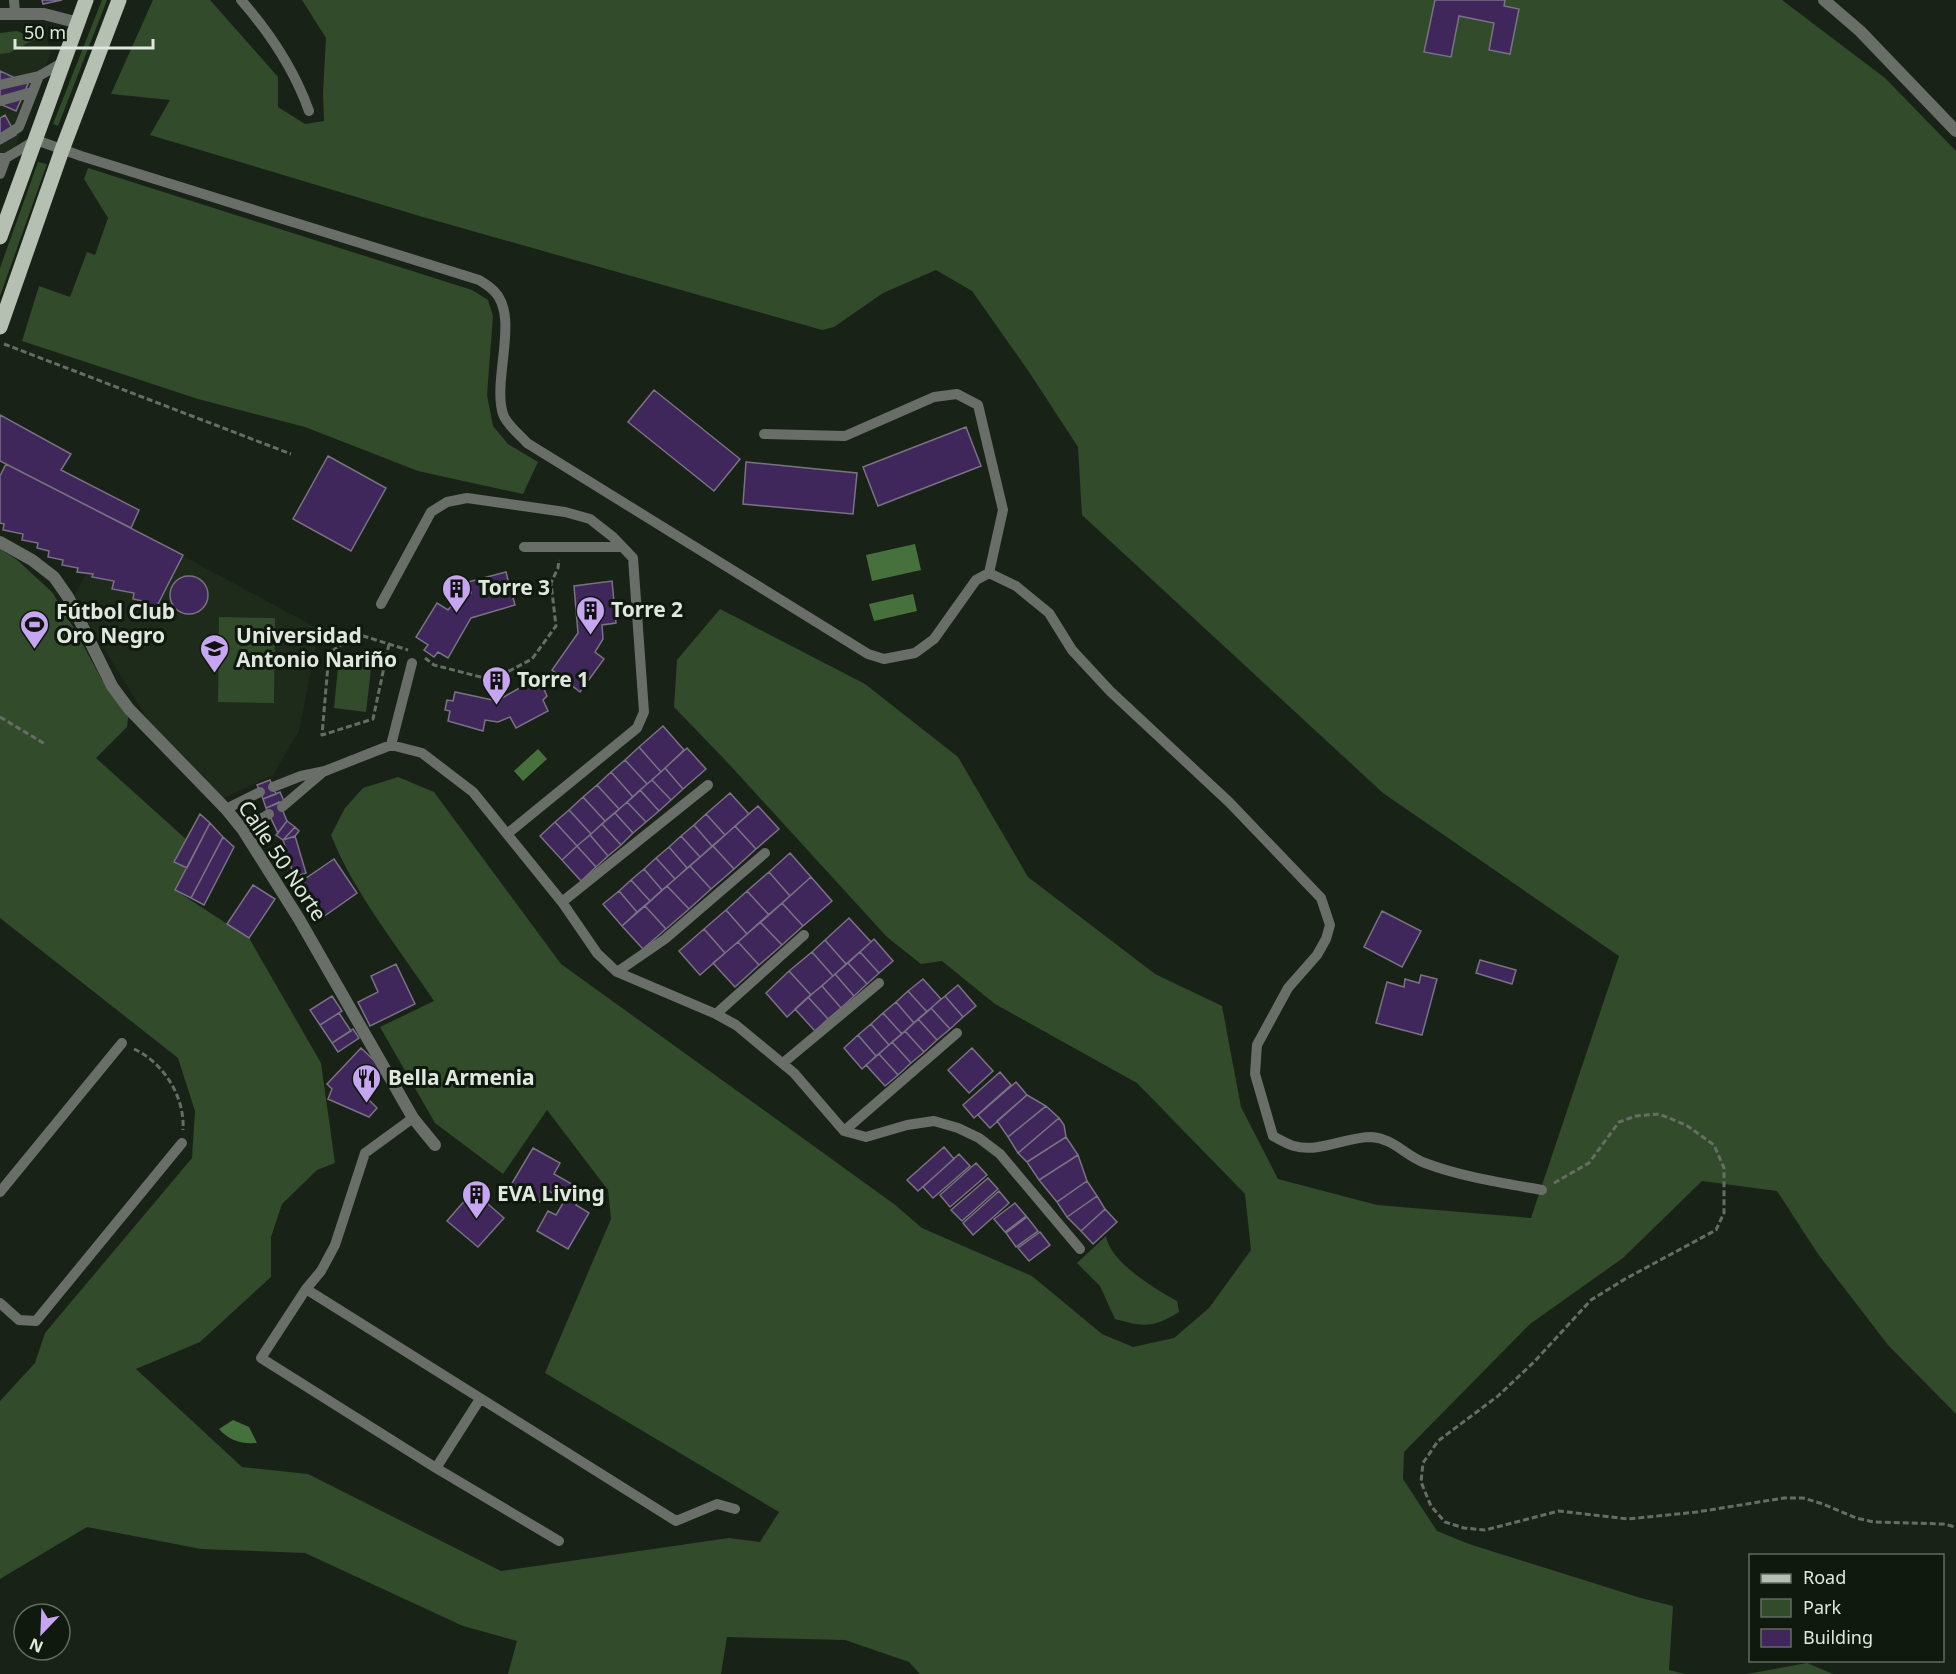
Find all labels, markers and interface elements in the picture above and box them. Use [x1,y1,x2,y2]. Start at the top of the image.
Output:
scale bar [15,12,153,50]
text: 50 m [24,20,66,44]
building icon: Torre 3 [441,572,473,614]
place label: Torre 3 [478,573,550,601]
building icon: Torre 2 [574,594,606,636]
place label: Torre 2 [611,595,683,623]
place label: Fútbol Club Oro Negro [56,597,175,649]
sports icon: Fútbol Club Oro Negro [19,608,51,650]
place label: Universidad Antonio Nariño [236,621,397,673]
school or university icon: Universidad Antonio Nariño [199,632,231,674]
building icon: Torre 1 [480,664,512,706]
place label: Torre 1 [517,665,589,693]
street label: Calle 50 Norte [232,795,333,926]
restaurant icon: Bella Armenia [351,1062,383,1104]
place label: Bella Armenia [388,1063,535,1091]
building icon: EVA Living [460,1178,492,1220]
place label: EVA Living [497,1179,605,1207]
legend [1749,1554,1944,1662]
text: Road [1803,1565,1846,1589]
text: Park [1803,1595,1841,1619]
north arrow [12,1602,72,1662]
text: Building [1803,1625,1873,1649]
text: N [26,1633,46,1658]

